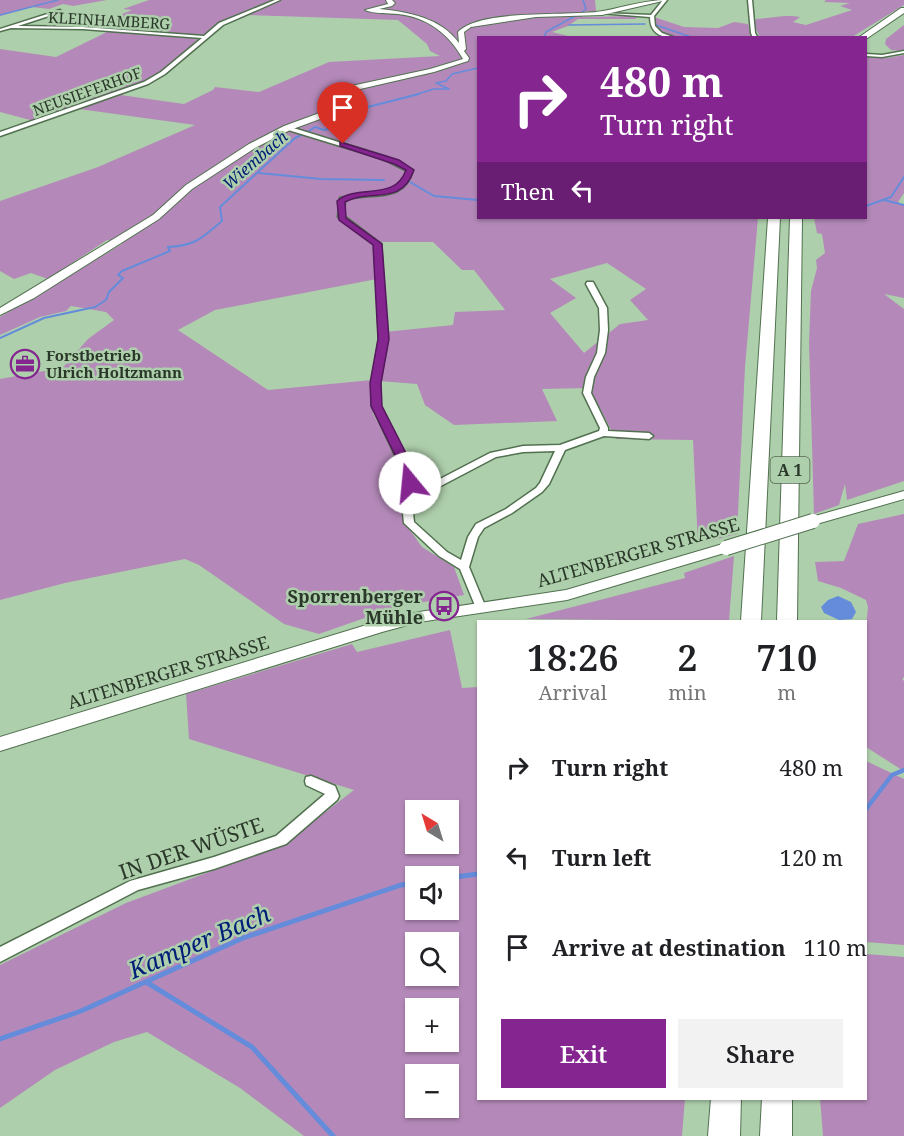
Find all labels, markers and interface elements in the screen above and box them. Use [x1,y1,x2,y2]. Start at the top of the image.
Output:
street label: KLEINHAMBERG [48,7,171,33]
text: 480 m [600,52,724,109]
icon: right [501,60,579,138]
street label: NEUSIEFERHOF [30,62,144,120]
pin [317,82,368,144]
icon: arrive [326,91,359,124]
text: Turn right [600,106,733,143]
water label: Wiembach [218,125,293,194]
icon: left [566,174,599,207]
text: Then [501,176,554,206]
place label: Forstbetrieb Ulrich Holtzmann [46,345,182,382]
office icon: Forstbetrieb Ulrich Holtzmann [9,348,41,380]
position arrow [378,451,442,515]
road number: A 1 [770,457,810,483]
street label: ALTENBERGER STRASSE [534,512,742,592]
place label: Sporrenberger Mühle [288,584,424,629]
bus stop icon: Sporrenberger Mühle [428,590,460,622]
street label: ALTENBERGER STRASSE [64,630,272,714]
text: 18:26 [527,633,619,682]
text: 2 [677,633,698,682]
text: 710 [756,633,817,682]
text: Arrival [538,679,607,706]
text: min [668,679,707,706]
text: m [777,679,796,706]
icon: right [501,751,534,784]
text: Turn right [552,752,668,782]
text: 480 m [780,752,843,782]
north arrow [405,800,459,854]
map controls [405,800,459,1118]
street label: IN DER WÜSTE [115,810,267,886]
icon: left [501,841,534,874]
text: Turn left [552,842,651,872]
text: 120 m [780,842,843,872]
button: sound [405,866,459,920]
water label: Kamper Bach [122,896,275,986]
icon: arrive [501,931,534,964]
button: search [405,932,459,986]
text: Arrive at destination [552,932,786,962]
text: 110 m [804,932,867,962]
button: + [405,998,459,1052]
button: Exit [501,1019,666,1088]
button: Share [678,1019,843,1088]
button: − [405,1064,459,1118]

